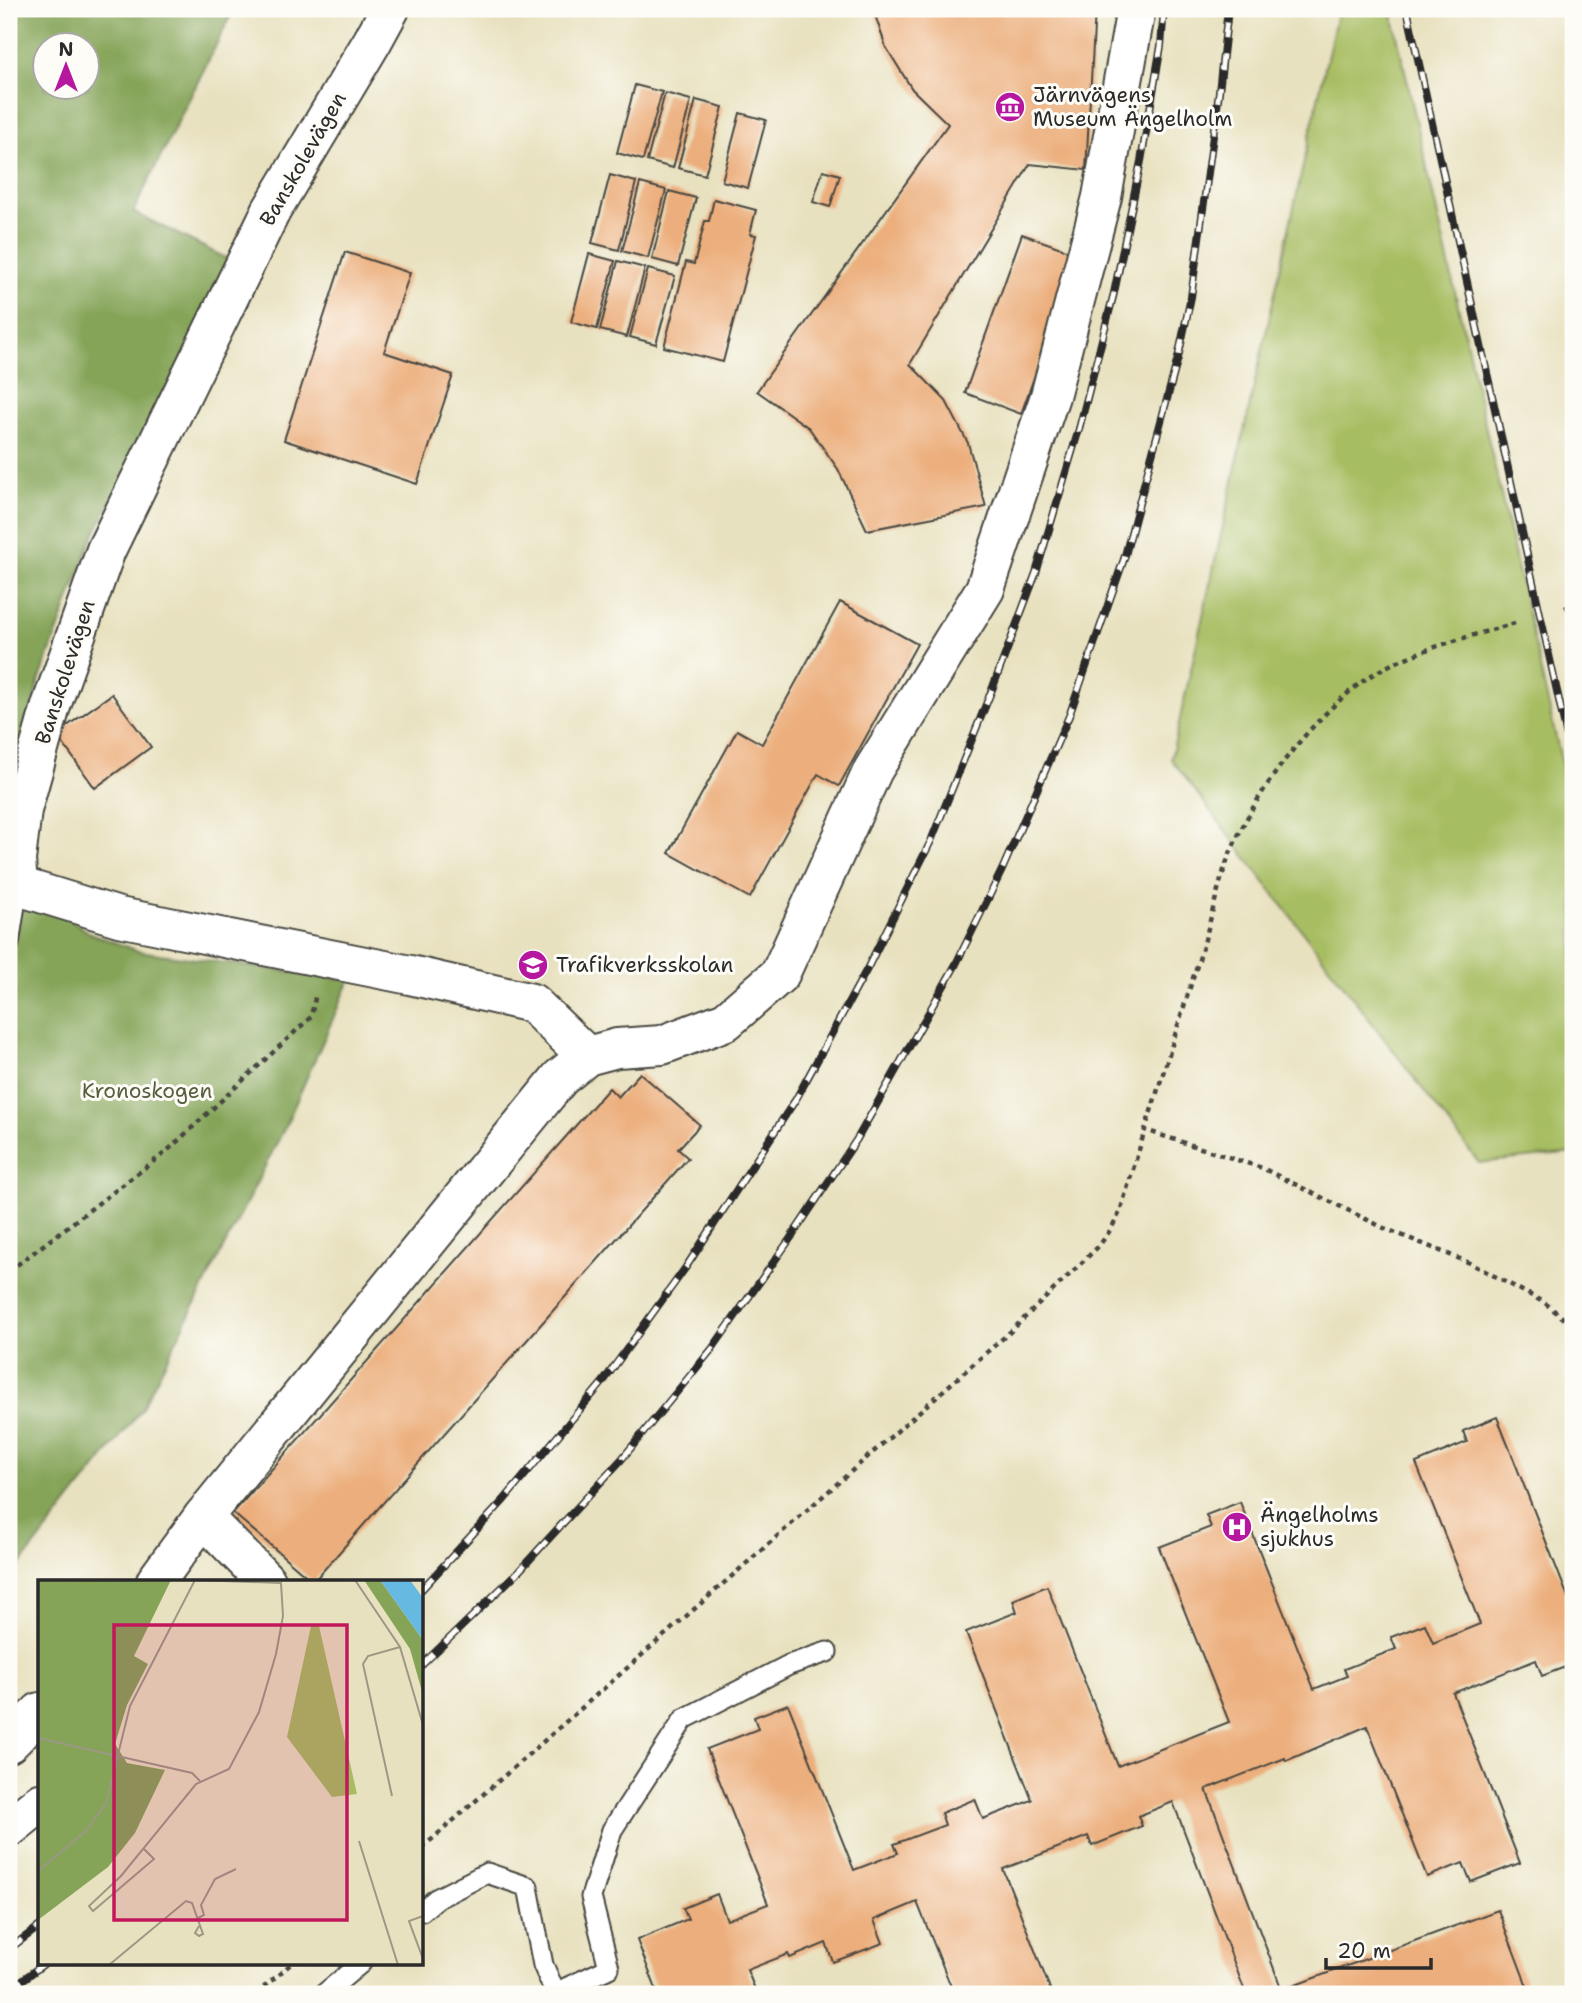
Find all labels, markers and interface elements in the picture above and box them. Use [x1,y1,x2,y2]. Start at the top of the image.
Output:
north arrow [32,32,102,102]
text: N [58,37,74,62]
place label: Järnvägens Museum Ängelholm [1033,81,1232,133]
street label: Banskolevägen [253,87,353,231]
museum icon: Järnvägens Museum Ängelholm [993,90,1027,124]
street label: Banskolevägen [28,596,102,748]
school or university icon: Trafikverksskolan [516,948,550,982]
place label: Trafikverksskolan [556,951,734,979]
park label: Kronoskogen [82,1077,212,1105]
place label: Ängelholms sjukhus [1260,1501,1379,1553]
hospital icon: Ängelholms sjukhus [1220,1510,1254,1544]
inset map [38,1580,424,1965]
scale bar [1326,1926,1432,1970]
text: 20 m [1337,1937,1391,1965]

